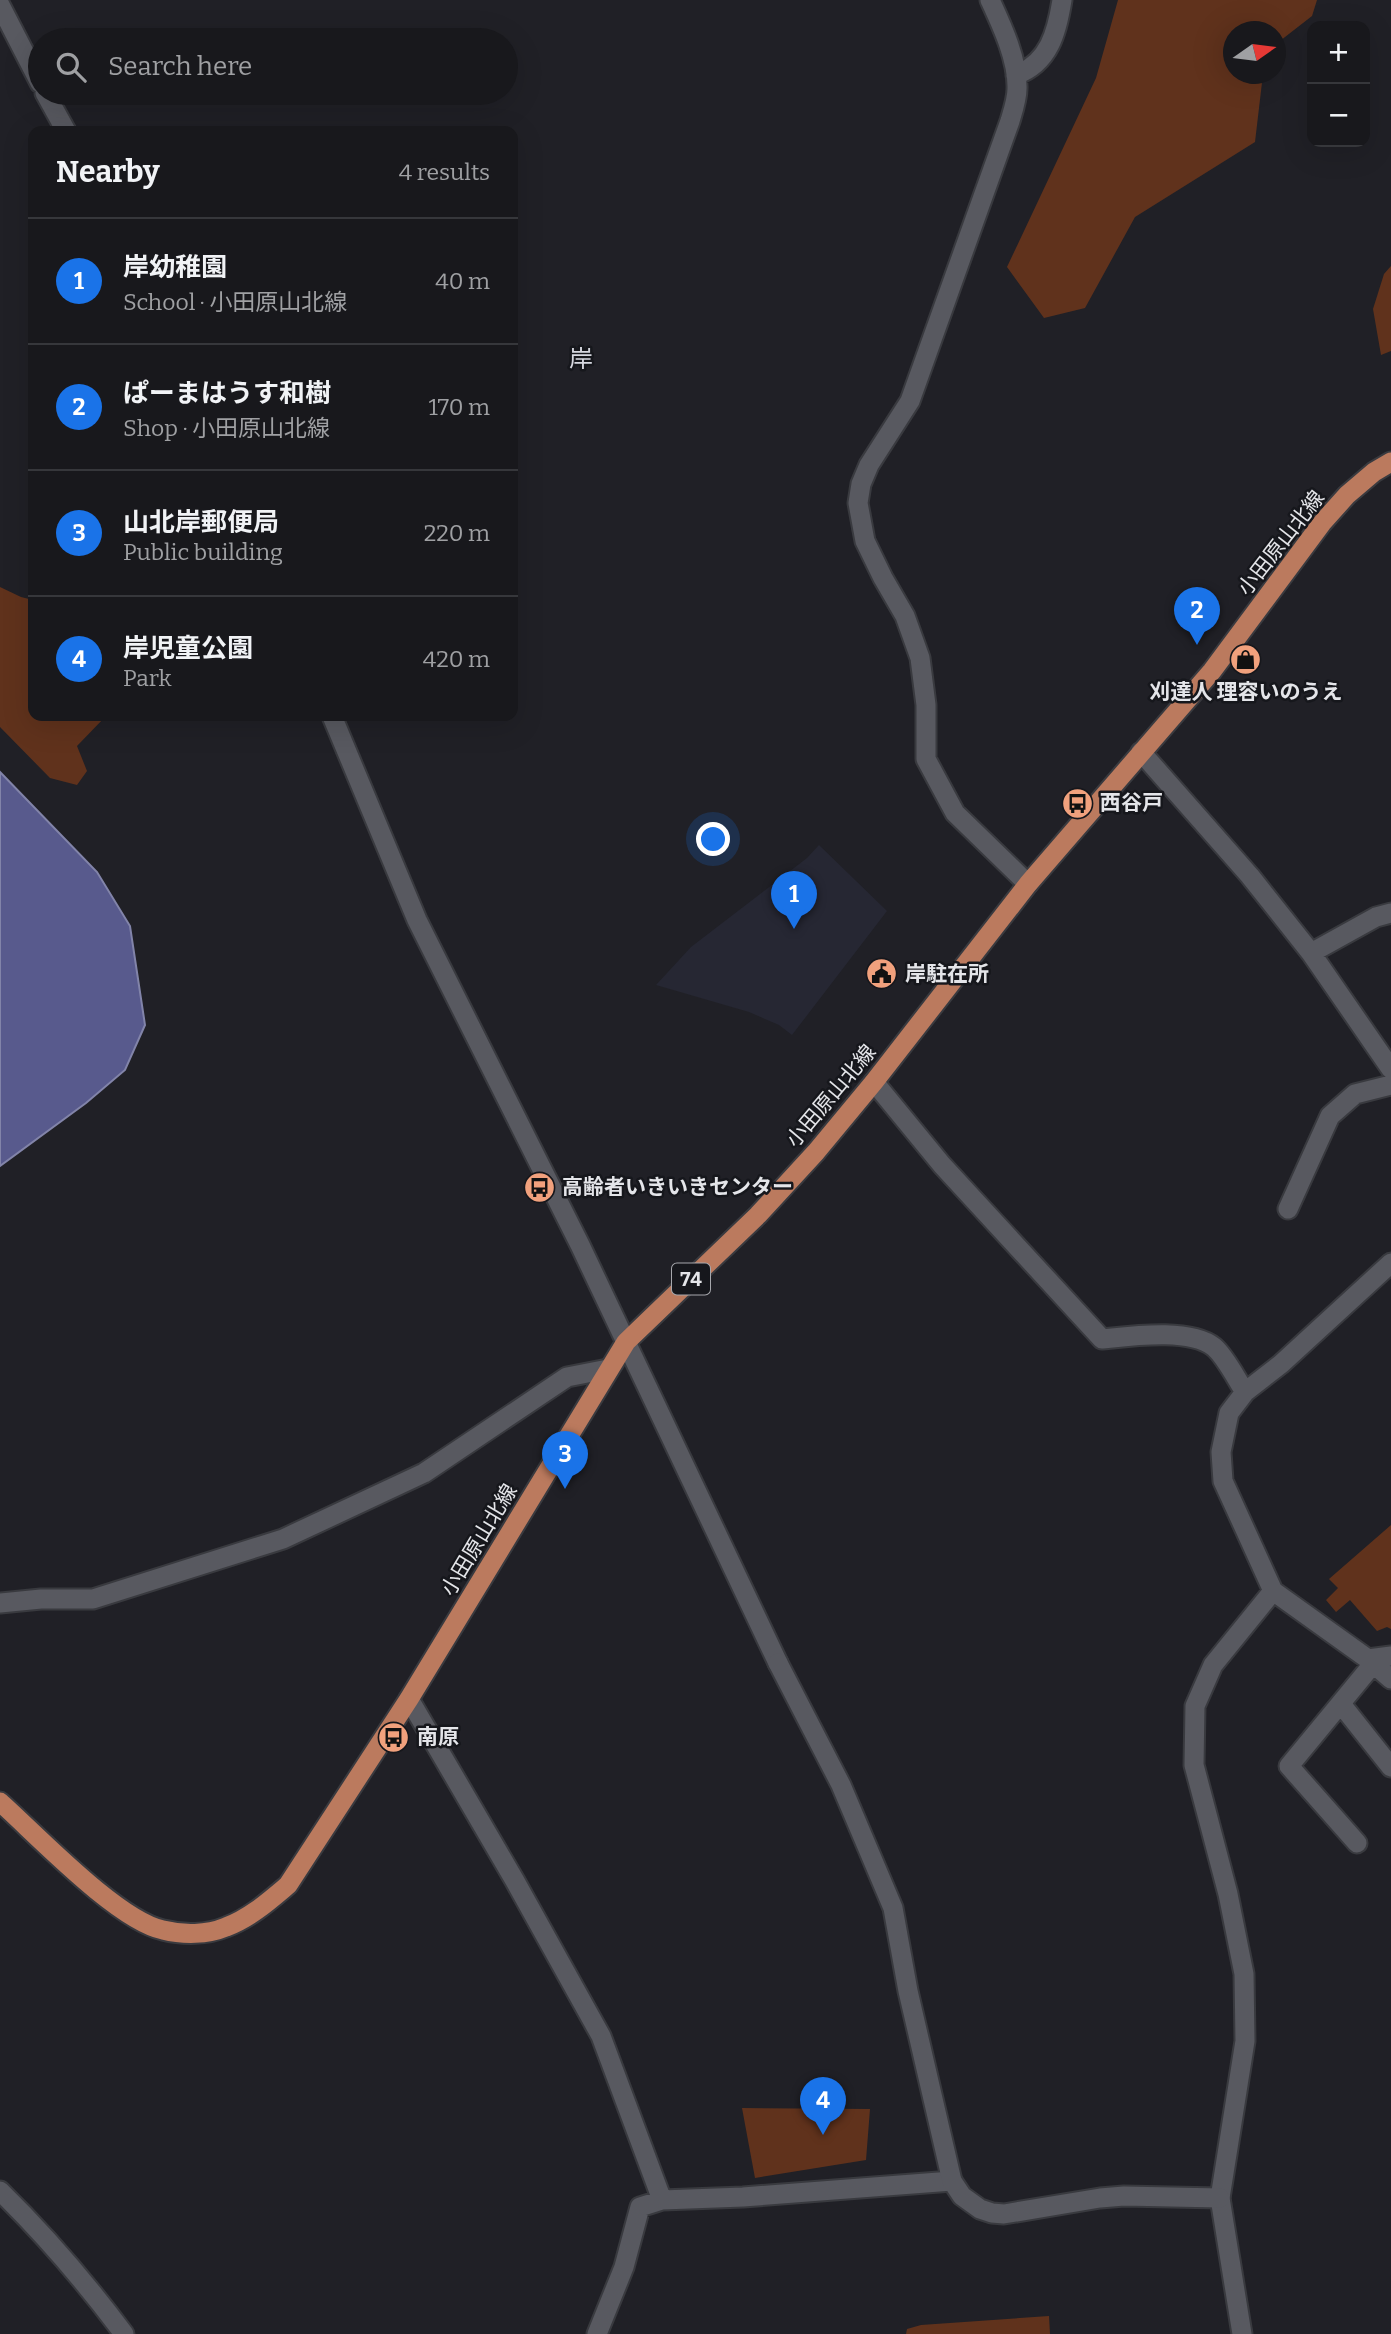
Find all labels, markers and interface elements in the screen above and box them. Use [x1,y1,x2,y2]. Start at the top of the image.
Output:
north arrow [1223,21,1286,84]
map controls [1307,21,1370,147]
button: + [1307,21,1370,84]
search box [28,28,518,105]
icon: search [52,48,90,86]
text: Search here [108,51,252,82]
button: − [1307,84,1370,147]
text: Nearby [56,154,160,190]
text: 4 results [399,158,490,186]
text: 岸幼稚園 [123,252,227,283]
text: 1 [74,267,84,295]
text: 40 m [435,267,490,295]
text: School · 小田原山北線 [123,288,347,316]
district label: 岸 [569,345,593,373]
text: ぱーまはうす和樹 [123,378,331,409]
text: 2 [73,393,85,421]
text: 170 m [428,393,490,421]
text: Shop · 小田原山北線 [123,414,330,442]
street label: 小田原山北線 [1232,485,1330,601]
text: 山北岸郵便局 [123,507,279,538]
text: 3 [72,519,86,547]
text: 220 m [424,519,490,547]
text: Public building [123,538,283,566]
pin: 2 [1174,587,1220,645]
text: 岸児童公園 [123,633,253,664]
shop icon: 刈達人 理容いのうえ [1229,643,1263,677]
text: 4 [72,645,86,673]
text: 420 m [423,645,490,673]
text: Park [123,664,172,692]
place label: 刈達人 理容いのうえ [1150,679,1342,705]
bus stop icon: 西谷戸 [1060,786,1094,820]
place label: 西谷戸 [1100,790,1163,816]
your location [696,822,730,856]
pin: 1 [771,871,817,929]
public building icon: 岸駐在所 [865,957,899,991]
place label: 岸駐在所 [905,961,989,987]
street label: 小田原山北線 [781,1039,881,1153]
bus stop icon: 高齢者いきいきセンター [522,1170,556,1204]
place label: 高齢者いきいきセンター [562,1174,793,1200]
road number: 74 [672,1264,710,1294]
pin: 3 [542,1431,588,1489]
street label: 小田原山北線 [435,1479,523,1601]
bus stop icon: 南原 [377,1720,411,1754]
place label: 南原 [417,1724,459,1750]
pin: 4 [800,2077,846,2135]

